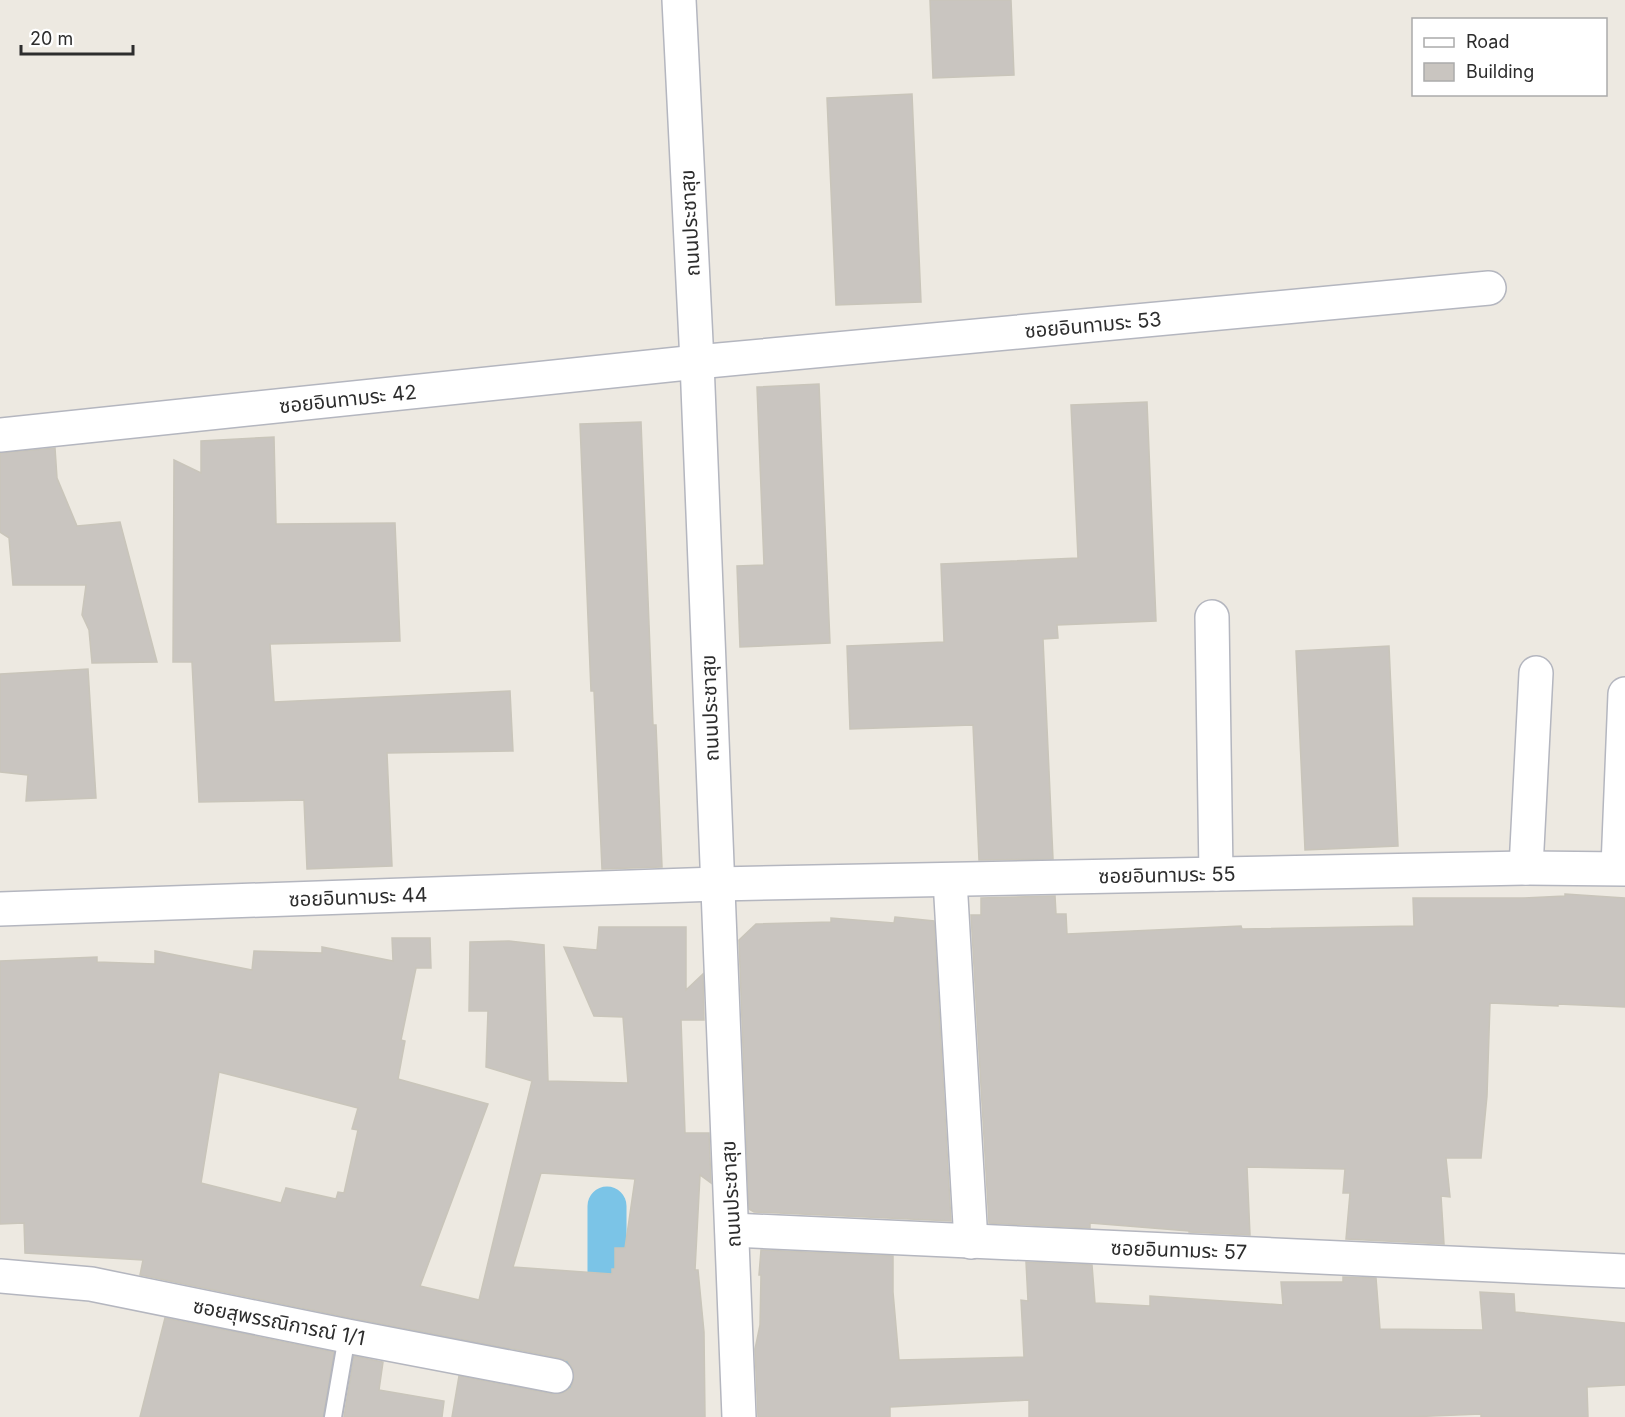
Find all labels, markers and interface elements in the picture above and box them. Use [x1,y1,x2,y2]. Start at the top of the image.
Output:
scale bar [21,18,134,56]
legend [1412,18,1607,96]
text: 20 m [30,28,73,49]
text: Road [1466,31,1509,52]
text: Building [1466,61,1534,82]
street label: ถนนประชาสุข [675,169,705,277]
street label: ซอยอินทามระ 53 [1023,307,1163,343]
street label: ซอยอินทามระ 42 [278,380,418,418]
street label: ถนนประชาสุข [696,654,724,762]
street label: ซอยอินทามระ 55 [1098,862,1236,888]
street label: ซอยอินทามระ 44 [288,883,428,911]
street label: ถนนประชาสุข [716,1140,746,1248]
street label: ซอยอินทามระ 57 [1110,1236,1248,1264]
street label: ซอยสุพรรณิการณ์ 1/1 [191,1294,367,1350]

